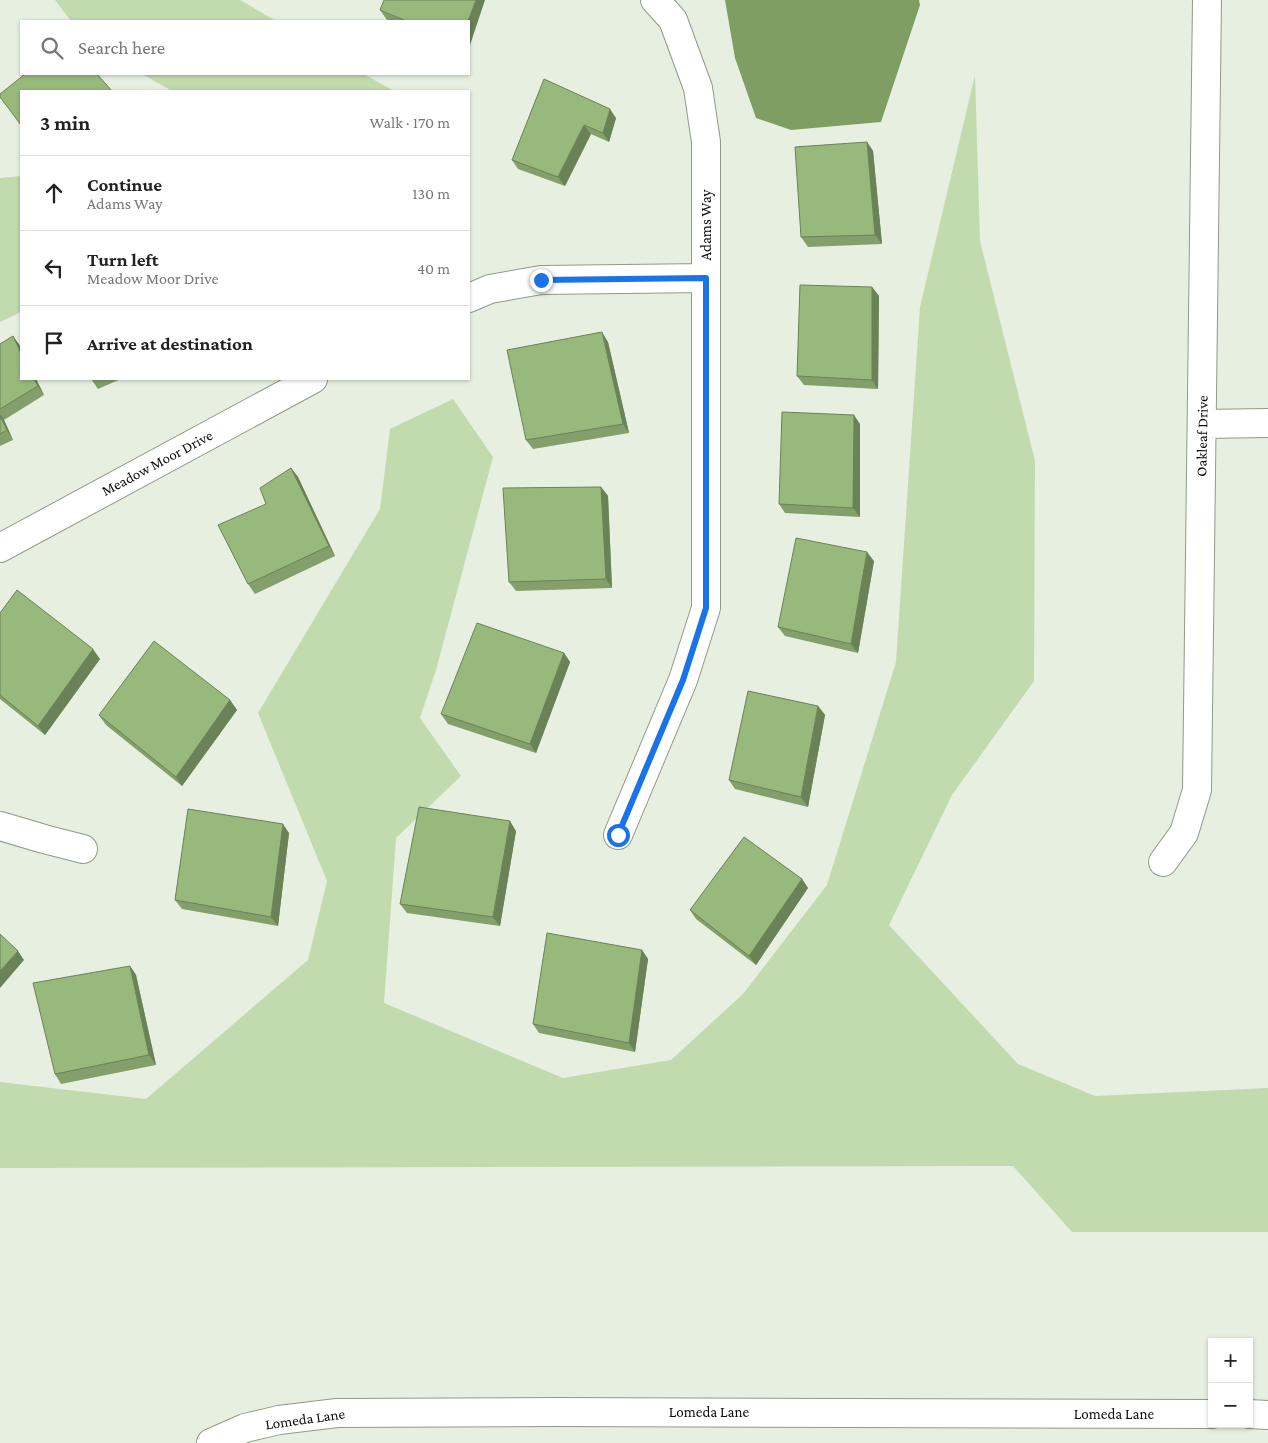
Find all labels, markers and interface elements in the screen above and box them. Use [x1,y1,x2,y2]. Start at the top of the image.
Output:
search box [20,20,470,75]
icon: search [38,34,66,62]
text: Search here [78,37,165,58]
text: 3 min [40,111,90,135]
text: Walk · 170 m [370,114,450,131]
text: Continue [87,174,162,195]
icon: ahead [40,179,68,207]
text: 130 m [412,185,450,202]
street label: Adams Way [698,189,715,261]
text: Adams Way [87,195,163,212]
text: Turn left [87,249,159,270]
icon: left [40,254,68,282]
text: 40 m [417,260,450,277]
route end [530,269,553,292]
text: Meadow Moor Drive [87,270,218,287]
icon: arrive [40,329,68,357]
text: Arrive at destination [87,333,253,354]
street label: Oakleaf Drive [1193,395,1211,477]
street label: Meadow Moor Drive [99,427,216,499]
route start [607,824,630,847]
map controls [1208,1338,1253,1428]
button: + [1208,1338,1253,1383]
button: − [1208,1383,1253,1428]
street label: Lomeda Lane [669,1404,750,1420]
street label: Lomeda Lane [264,1405,346,1433]
street label: Lomeda Lane [1074,1406,1155,1422]

